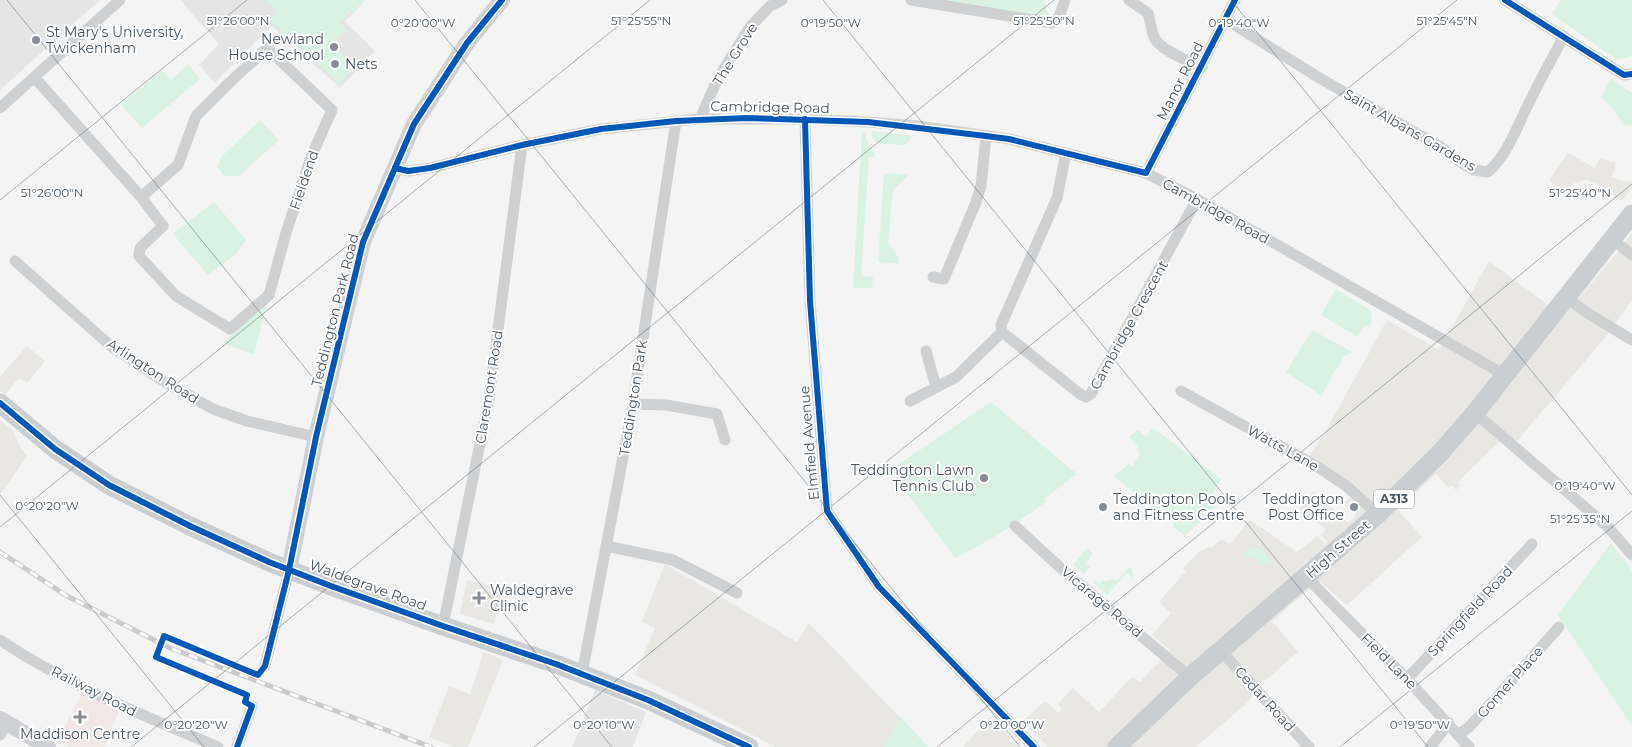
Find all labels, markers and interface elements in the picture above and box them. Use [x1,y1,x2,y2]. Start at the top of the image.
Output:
text: 51°26'00"N [206,13,270,28]
text: 51°25'55"N [611,13,671,28]
text: 51°25'50"N [1013,13,1075,28]
text: 51°25'45"N [1417,13,1478,28]
text: 0°20'00"W [391,15,455,30]
text: 0°19'50"W [801,15,861,30]
text: 0°19'40"W [1209,15,1269,30]
street label: The Grove [709,19,761,89]
place label: St Mary's University, Twickenham [46,23,184,57]
place label: Newland House School [228,30,324,64]
marker: St Mary's University, Twickenham [30,34,42,46]
street label: Manor Road [1153,39,1207,123]
marker: Newland House School [328,41,340,53]
place label: Nets [345,55,378,73]
marker: Nets [329,58,341,70]
street label: Saint Albans Gardens [1341,85,1479,175]
street label: Cambridge Road [710,97,830,117]
street label: Fieldend [285,148,323,212]
street label: Cambridge Road [1159,174,1273,248]
text: 51°26'00"N [20,185,84,200]
text: 51°25'40"N [1549,185,1611,200]
street label: Teddington Park Road [307,232,363,388]
street label: Cambridge Crescent [1086,257,1172,393]
street label: Claremont Road [471,329,507,445]
street label: Arlington Road [104,335,202,407]
street label: Teddington Park [615,338,651,457]
street label: Elmfield Avenue [795,385,823,501]
street label: Watts Lane [1244,421,1322,475]
place label: Teddington Lawn Tennis Club [851,461,974,495]
marker: Teddington Lawn Tennis Club [978,472,990,484]
text: 0°19'40"W [1555,478,1615,493]
road number: A313 [1374,489,1414,508]
place label: Teddington Pools and Fitness Centre [1113,490,1244,524]
place label: Teddington Post Office [1263,490,1344,524]
text: 0°20'20"W [15,498,79,513]
marker: Teddington Pools and Fitness Centre [1097,501,1109,513]
marker: Teddington Post Office [1348,501,1360,513]
text: 51°25'35"N [1550,511,1610,526]
street label: High Street [1302,516,1374,582]
street label: Waldegrave Road [307,555,429,615]
street label: Springfield Road [1424,562,1516,660]
street label: Vicarage Road [1058,563,1146,641]
place label: Waldegrave Clinic [490,581,573,615]
marker: Waldegrave Clinic [472,591,486,605]
street label: Field Lane [1357,629,1421,693]
street label: Gomer Place [1473,642,1547,722]
street label: Railway Road [48,662,140,720]
street label: Cedar Road [1231,663,1299,735]
marker: Maddison Centre [73,710,87,724]
text: 0°20'20"W [164,717,228,732]
text: 0°20'10"W [573,717,635,732]
text: 0°20'00"W [980,717,1044,732]
text: 0°19'50"W [1390,717,1450,732]
place label: Maddison Centre [20,725,140,743]

